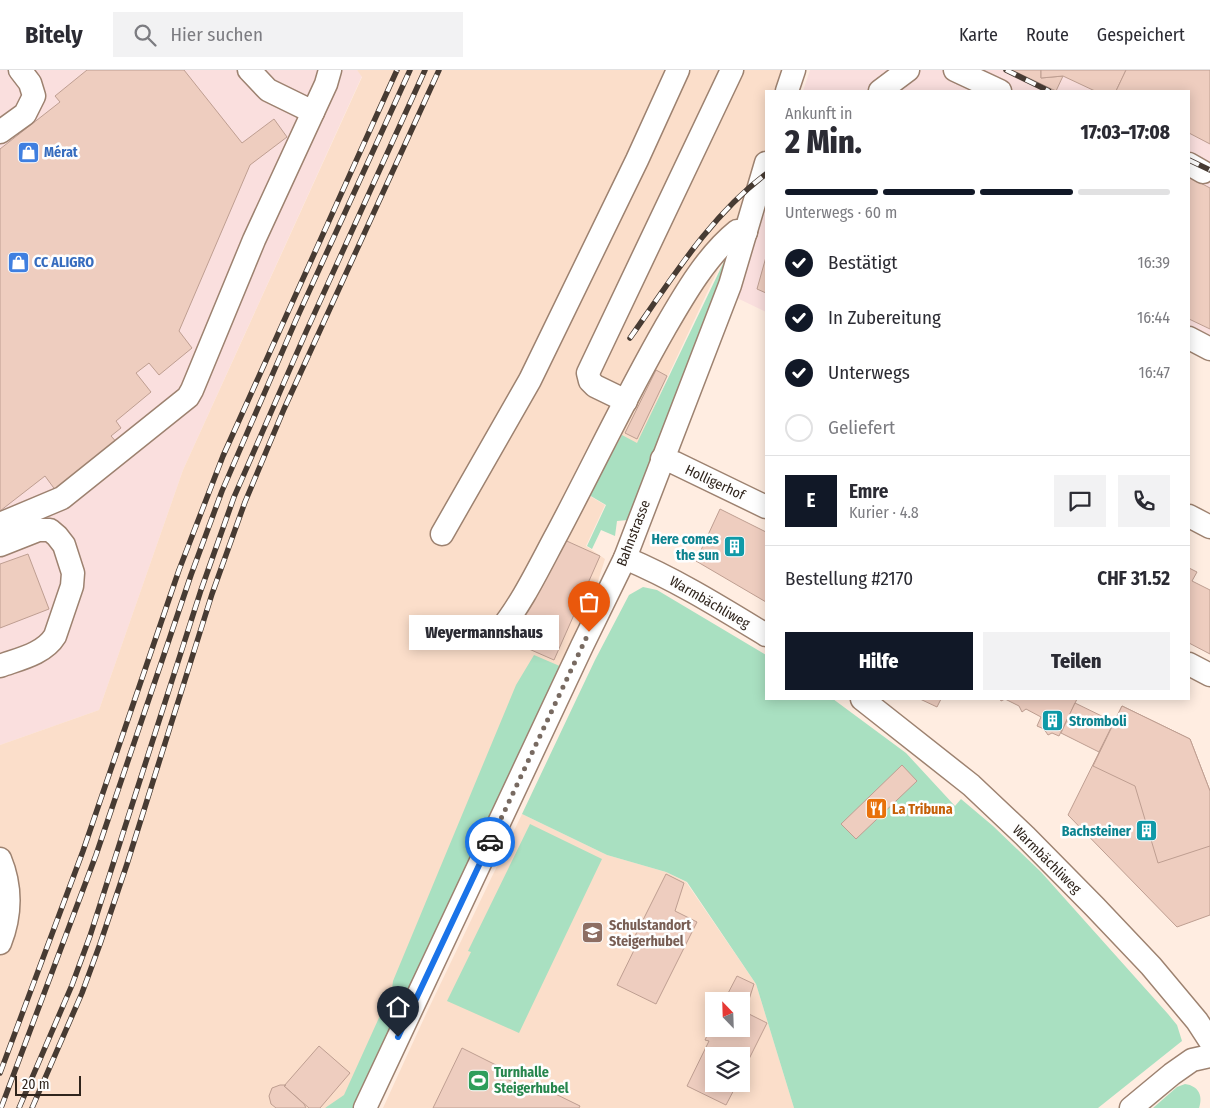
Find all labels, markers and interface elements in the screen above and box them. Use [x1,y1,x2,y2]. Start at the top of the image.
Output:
search box [113,12,463,57]
text: Bitely [25,21,83,49]
icon: search [131,21,159,49]
text: Hier suchen [171,23,263,46]
text: Karte [959,24,998,46]
text: Route [1026,24,1069,46]
text: Gespeichert [1097,24,1185,46]
text: Ankunft in [785,104,852,123]
text: 17:03–17:08 [1080,121,1170,144]
text: 2 Min. [785,123,862,161]
shop icon: Mérat [16,140,40,164]
place label: Mérat [44,144,79,161]
text: Unterwegs · 60 m [785,203,897,222]
icon: check [785,249,813,277]
shop icon: CC ALIGRO [6,250,30,274]
text: Bestätigt [828,251,897,274]
text: 16:39 [1137,253,1170,272]
place label: CC ALIGRO [34,254,94,271]
icon: check [785,304,813,332]
text: In Zubereitung [828,306,941,329]
text: 16:44 [1137,308,1170,327]
icon: check [785,359,813,387]
text: Unterwegs [828,361,910,384]
text: 16:47 [1139,363,1170,382]
text: Geliefert [828,416,895,439]
street label: Holligerhof [682,461,749,504]
button: chat [1054,475,1106,527]
button: phone [1118,475,1170,527]
text: Emre [849,480,888,503]
text: E [806,489,816,512]
street label: Bahnstrasse [613,497,654,569]
text: Kurier · 4.8 [849,503,919,522]
place label: Here comes the sun [652,531,719,564]
building icon: Here comes the sun [723,535,747,559]
text: Bestellung #2170 [785,567,913,590]
text: CHF 31.52 [1097,567,1170,590]
street label: Warmbächliweg [667,573,753,633]
pin [568,581,610,632]
icon: bag [575,588,603,616]
callout: Weyermannshaus [409,614,559,650]
text: Weyermannshaus [425,623,543,642]
button: Hilfe [785,632,973,690]
button: Teilen [983,632,1170,690]
building icon: Stromboli [1041,709,1065,733]
place label: Stromboli [1069,713,1127,730]
restaurant icon: La Tribuna [864,797,888,821]
place label: La Tribuna [892,801,953,818]
courier [465,817,515,867]
building icon: Bachsteiner [1135,819,1159,843]
street label: Warmbächliweg [1009,822,1085,897]
place label: Bachsteiner [1062,823,1132,840]
icon: car [476,828,504,856]
place label: Schulstandort Steigerhubel [609,917,692,950]
school or university icon: Schulstandort Steigerhubel [581,921,605,945]
pin [377,986,419,1037]
north arrow [705,992,750,1038]
map controls [705,992,750,1092]
icon: home [384,993,412,1021]
button: layers [705,1047,750,1092]
place label: Turnhalle Steigerhubel [494,1064,569,1097]
sports icon: Turnhalle Steigerhubel [466,1068,490,1092]
scale bar [15,1073,81,1096]
text: 20 m [22,1076,50,1093]

